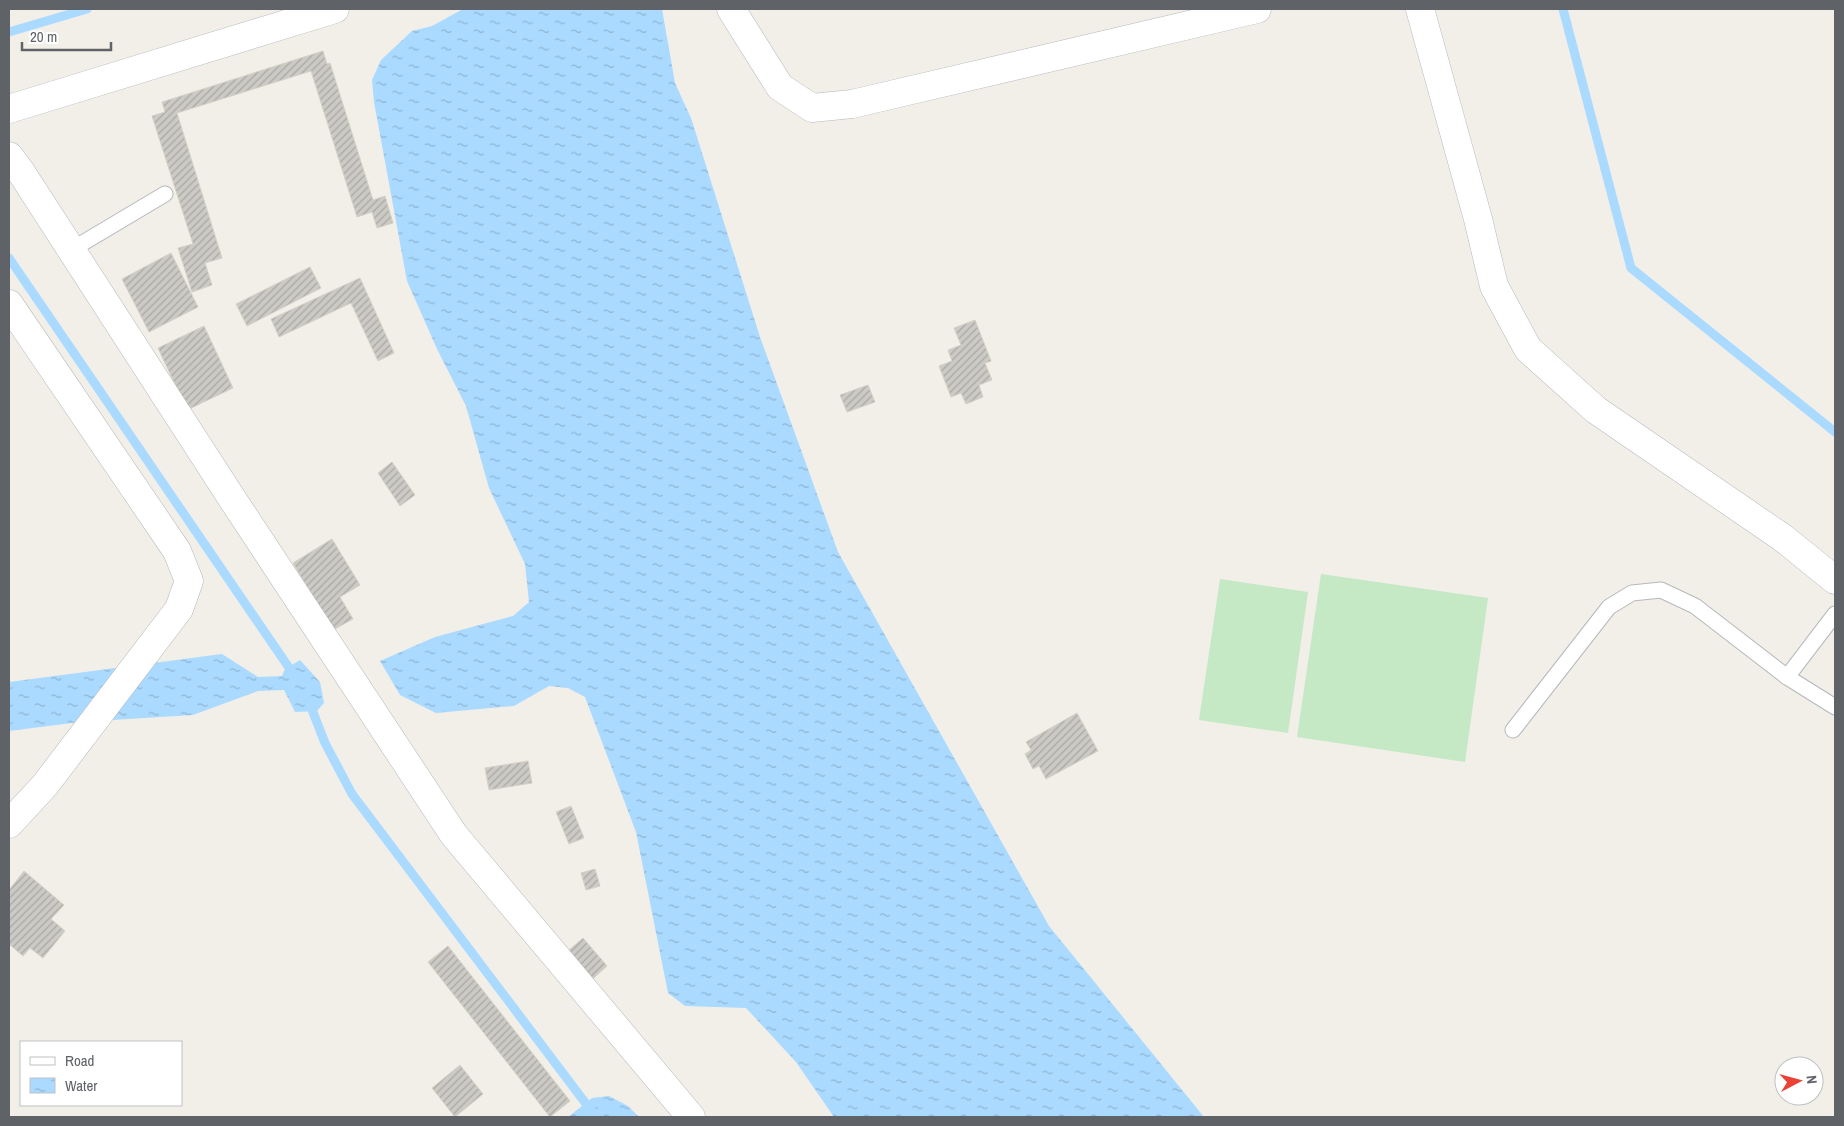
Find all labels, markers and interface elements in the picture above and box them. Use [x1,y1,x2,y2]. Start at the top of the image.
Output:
scale bar [22,20,111,52]
text: 20 m [30,26,57,47]
legend [20,1041,182,1106]
text: Road [65,1050,94,1071]
north arrow [1774,1056,1824,1106]
text: Water [65,1075,97,1096]
text: N [1803,1075,1821,1085]

